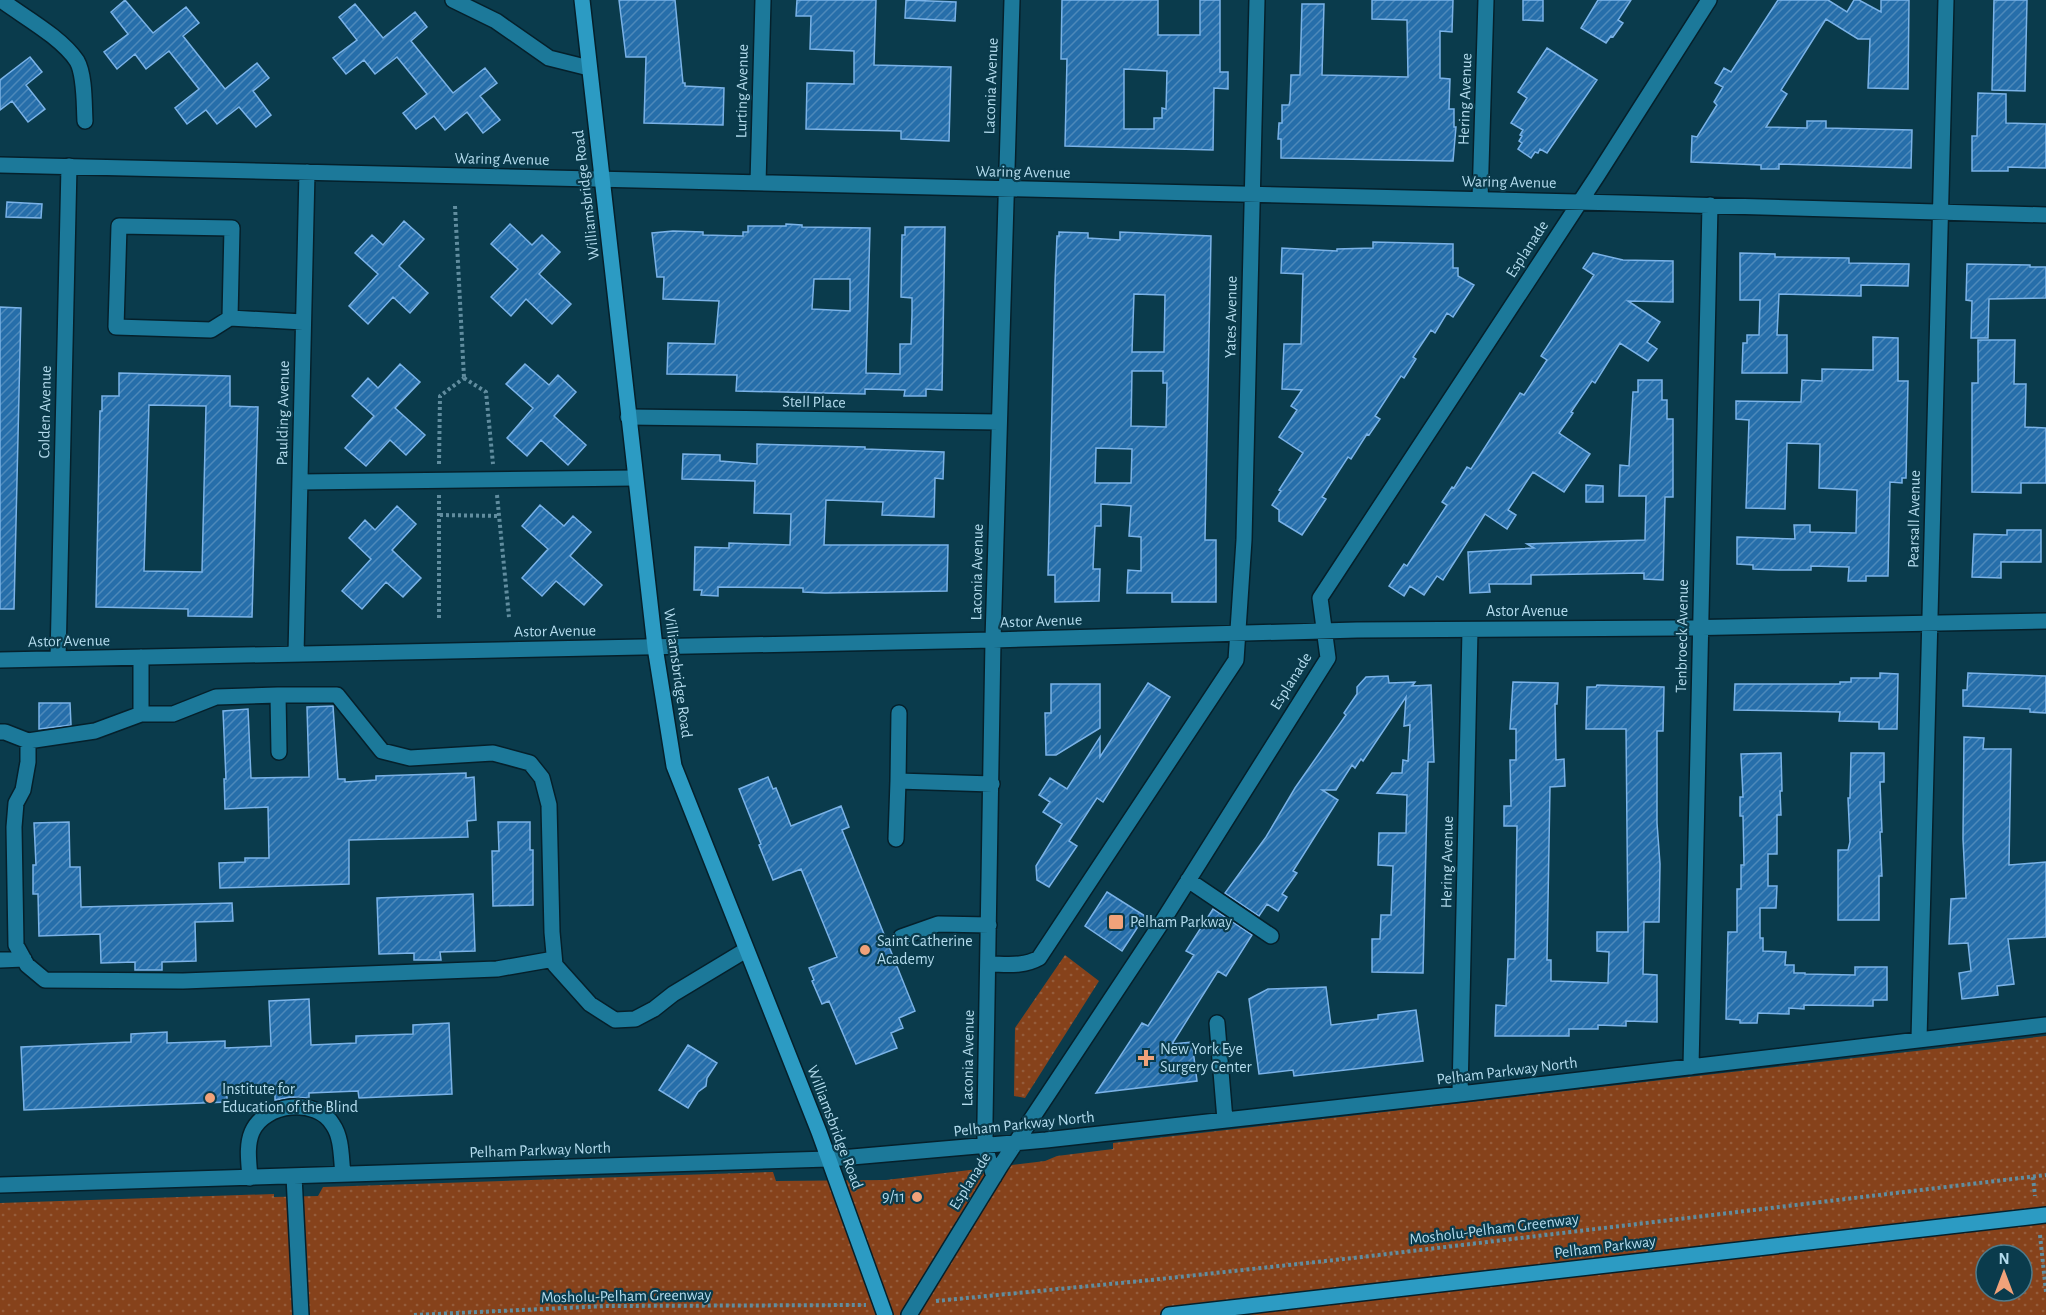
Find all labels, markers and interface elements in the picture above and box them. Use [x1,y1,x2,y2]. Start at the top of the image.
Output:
street label: Laconia Avenue [981,37,1001,135]
street label: Lurting Avenue [733,44,751,138]
street label: Hering Avenue [1455,53,1475,145]
street label: Williamsbridge Road [570,129,602,261]
street label: Waring Avenue [454,150,550,168]
street label: Waring Avenue [975,163,1071,181]
street label: Waring Avenue [1461,173,1557,191]
street label: Esplanade [1503,218,1551,280]
street label: Yates Avenue [1222,276,1240,358]
street label: Paulding Avenue [274,360,292,466]
street label: Colden Avenue [36,365,54,459]
street label: Stell Place [782,393,846,411]
street label: Pearsall Avenue [1905,470,1923,568]
street label: Laconia Avenue [968,524,986,620]
street label: Tenbroeck Avenue [1673,579,1691,693]
street label: Astor Avenue [1486,603,1568,619]
street label: Williamsbridge Road [661,607,695,739]
street label: Astor Avenue [1000,612,1082,630]
street label: Astor Avenue [514,622,596,640]
street label: Astor Avenue [28,632,110,650]
street label: Esplanade [1267,650,1315,712]
street label: Hering Avenue [1438,816,1456,908]
marker: Pelham Parkway [1107,913,1125,931]
place label: Pelham Parkway [1130,914,1232,931]
place label: Saint Catherine Academy [877,933,973,968]
marker: Saint Catherine Academy [858,943,872,957]
street label: Laconia Avenue [959,1010,977,1106]
place label: New York Eye Surgery Center [1160,1041,1253,1076]
marker: New York Eye Surgery Center [1137,1049,1155,1067]
street label: Pelham Parkway North [1436,1054,1578,1089]
street label: Williamsbridge Road [804,1063,866,1191]
place label: Institute for Education of the Blind [222,1081,358,1115]
marker: Institute for Education of the Blind [203,1091,217,1105]
street label: Pelham Parkway North [953,1109,1095,1140]
street label: Pelham Parkway North [469,1140,611,1161]
street label: Esplanade [946,1150,994,1212]
place label: 9/11 [882,1189,905,1205]
marker: 9/11 [910,1190,924,1204]
street label: Mosholu-Pelham Greenway [1408,1211,1580,1248]
street label: Pelham Parkway [1553,1233,1657,1262]
north arrow [1974,1243,2034,1303]
text: N [1998,1251,2010,1267]
street label: Mosholu-Pelham Greenway [541,1287,712,1306]

